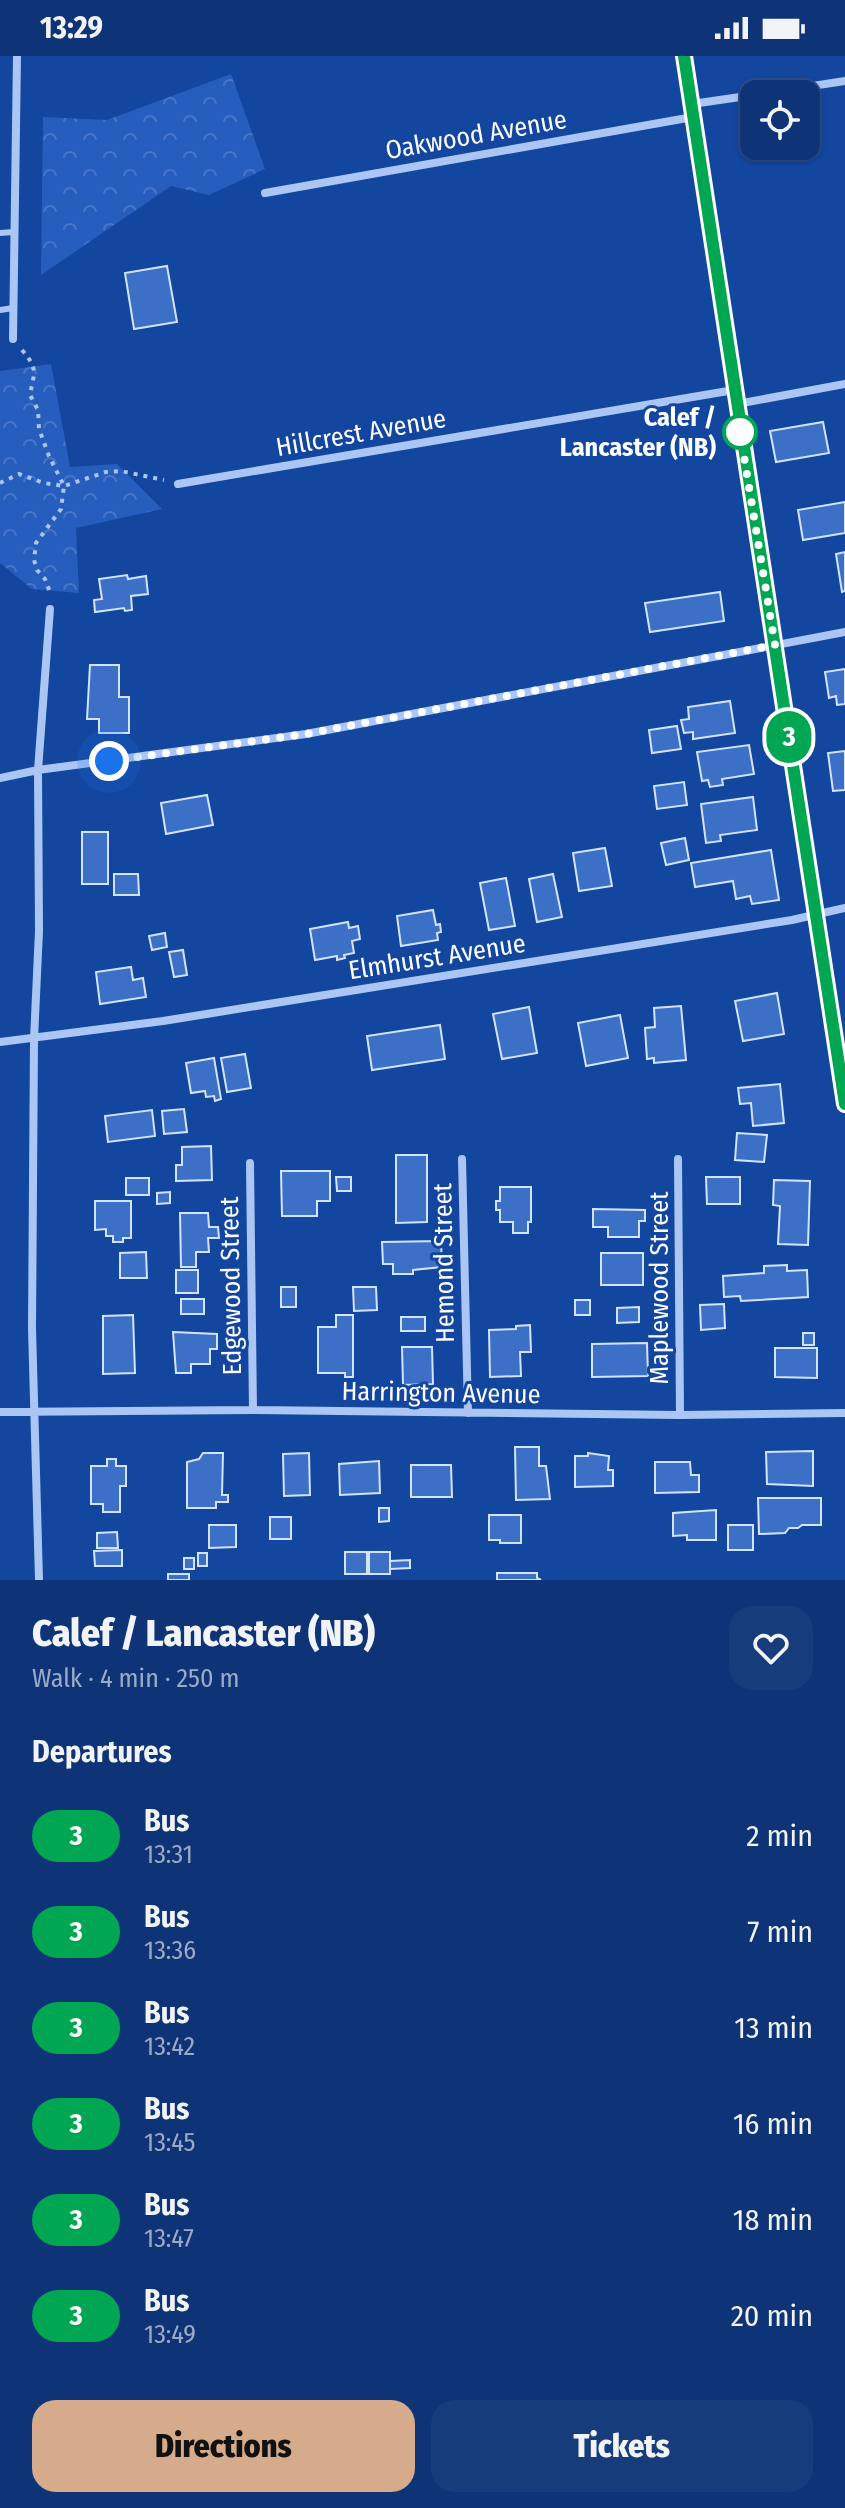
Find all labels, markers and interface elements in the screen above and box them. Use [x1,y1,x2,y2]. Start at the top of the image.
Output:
text: 13:29 [40,10,103,46]
map controls [740,80,820,160]
button: locate [740,80,820,160]
street label: Oakwood Avenue [383,104,569,166]
place label: Calef / Lancaster (NB) [560,402,716,463]
street label: Hillcrest Avenue [274,403,448,463]
marker: Calef / Lancaster (NB) [723,415,757,449]
line badge: 3 [763,711,815,763]
text: 3 [782,720,796,753]
your location [89,741,129,781]
street label: Elmhurst Avenue [346,928,528,986]
street label: Hemond Street [427,1182,461,1343]
street label: Maplewood Street [644,1191,675,1385]
street label: Edgewood Street [214,1196,248,1376]
street label: Harrington Avenue [341,1376,541,1410]
button: heart [729,1606,813,1690]
text: Calef / Lancaster (NB) [32,1610,375,1656]
text: Walk · 4 min · 250 m [32,1663,240,1694]
text: Departures [32,1734,172,1770]
text: Bus [144,1803,189,1839]
text: 2 min [746,1818,813,1854]
text: 3 [69,1819,83,1852]
text: 13:31 [144,1839,193,1870]
text: Bus [144,1899,189,1935]
text: 7 min [747,1914,813,1950]
text: 3 [69,1915,83,1948]
text: 13:36 [144,1935,196,1966]
text: Bus [144,1995,189,2031]
text: 13 min [734,2010,813,2046]
text: 3 [69,2011,83,2044]
text: 13:42 [144,2031,195,2062]
text: Bus [144,2091,189,2127]
text: 16 min [733,2106,813,2142]
text: 3 [69,2107,83,2140]
text: 13:45 [144,2127,196,2158]
text: Bus [144,2187,189,2223]
text: 18 min [733,2202,813,2238]
text: 3 [69,2203,83,2236]
text: 13:47 [144,2223,194,2254]
text: Bus [144,2283,189,2319]
text: 20 min [731,2298,813,2334]
text: 3 [69,2299,83,2332]
text: 13:49 [144,2319,196,2350]
button: Directions [32,2400,415,2492]
button: Tickets [431,2400,813,2492]

